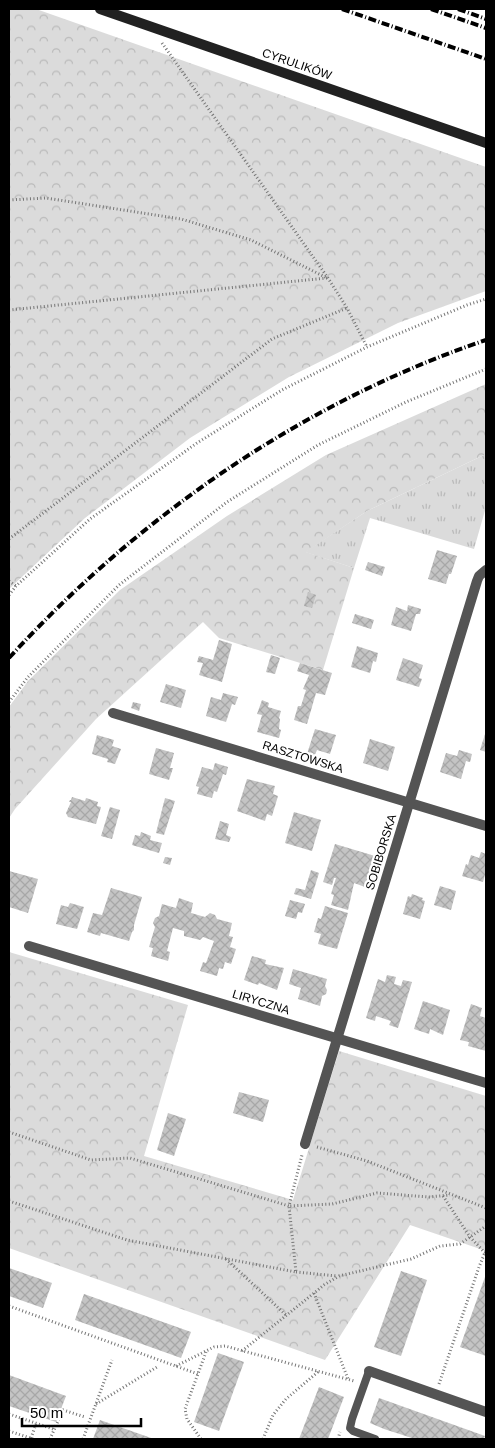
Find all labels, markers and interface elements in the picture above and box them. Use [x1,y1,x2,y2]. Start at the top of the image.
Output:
street label: CYRULIKÓW [260,45,335,83]
street label: RASZTOWSKA [261,738,345,776]
street label: SOBIBORSKA [363,812,399,892]
street label: LIRYCZNA [231,987,291,1017]
scale bar [22,1396,141,1428]
text: 50 m [30,1404,63,1421]

